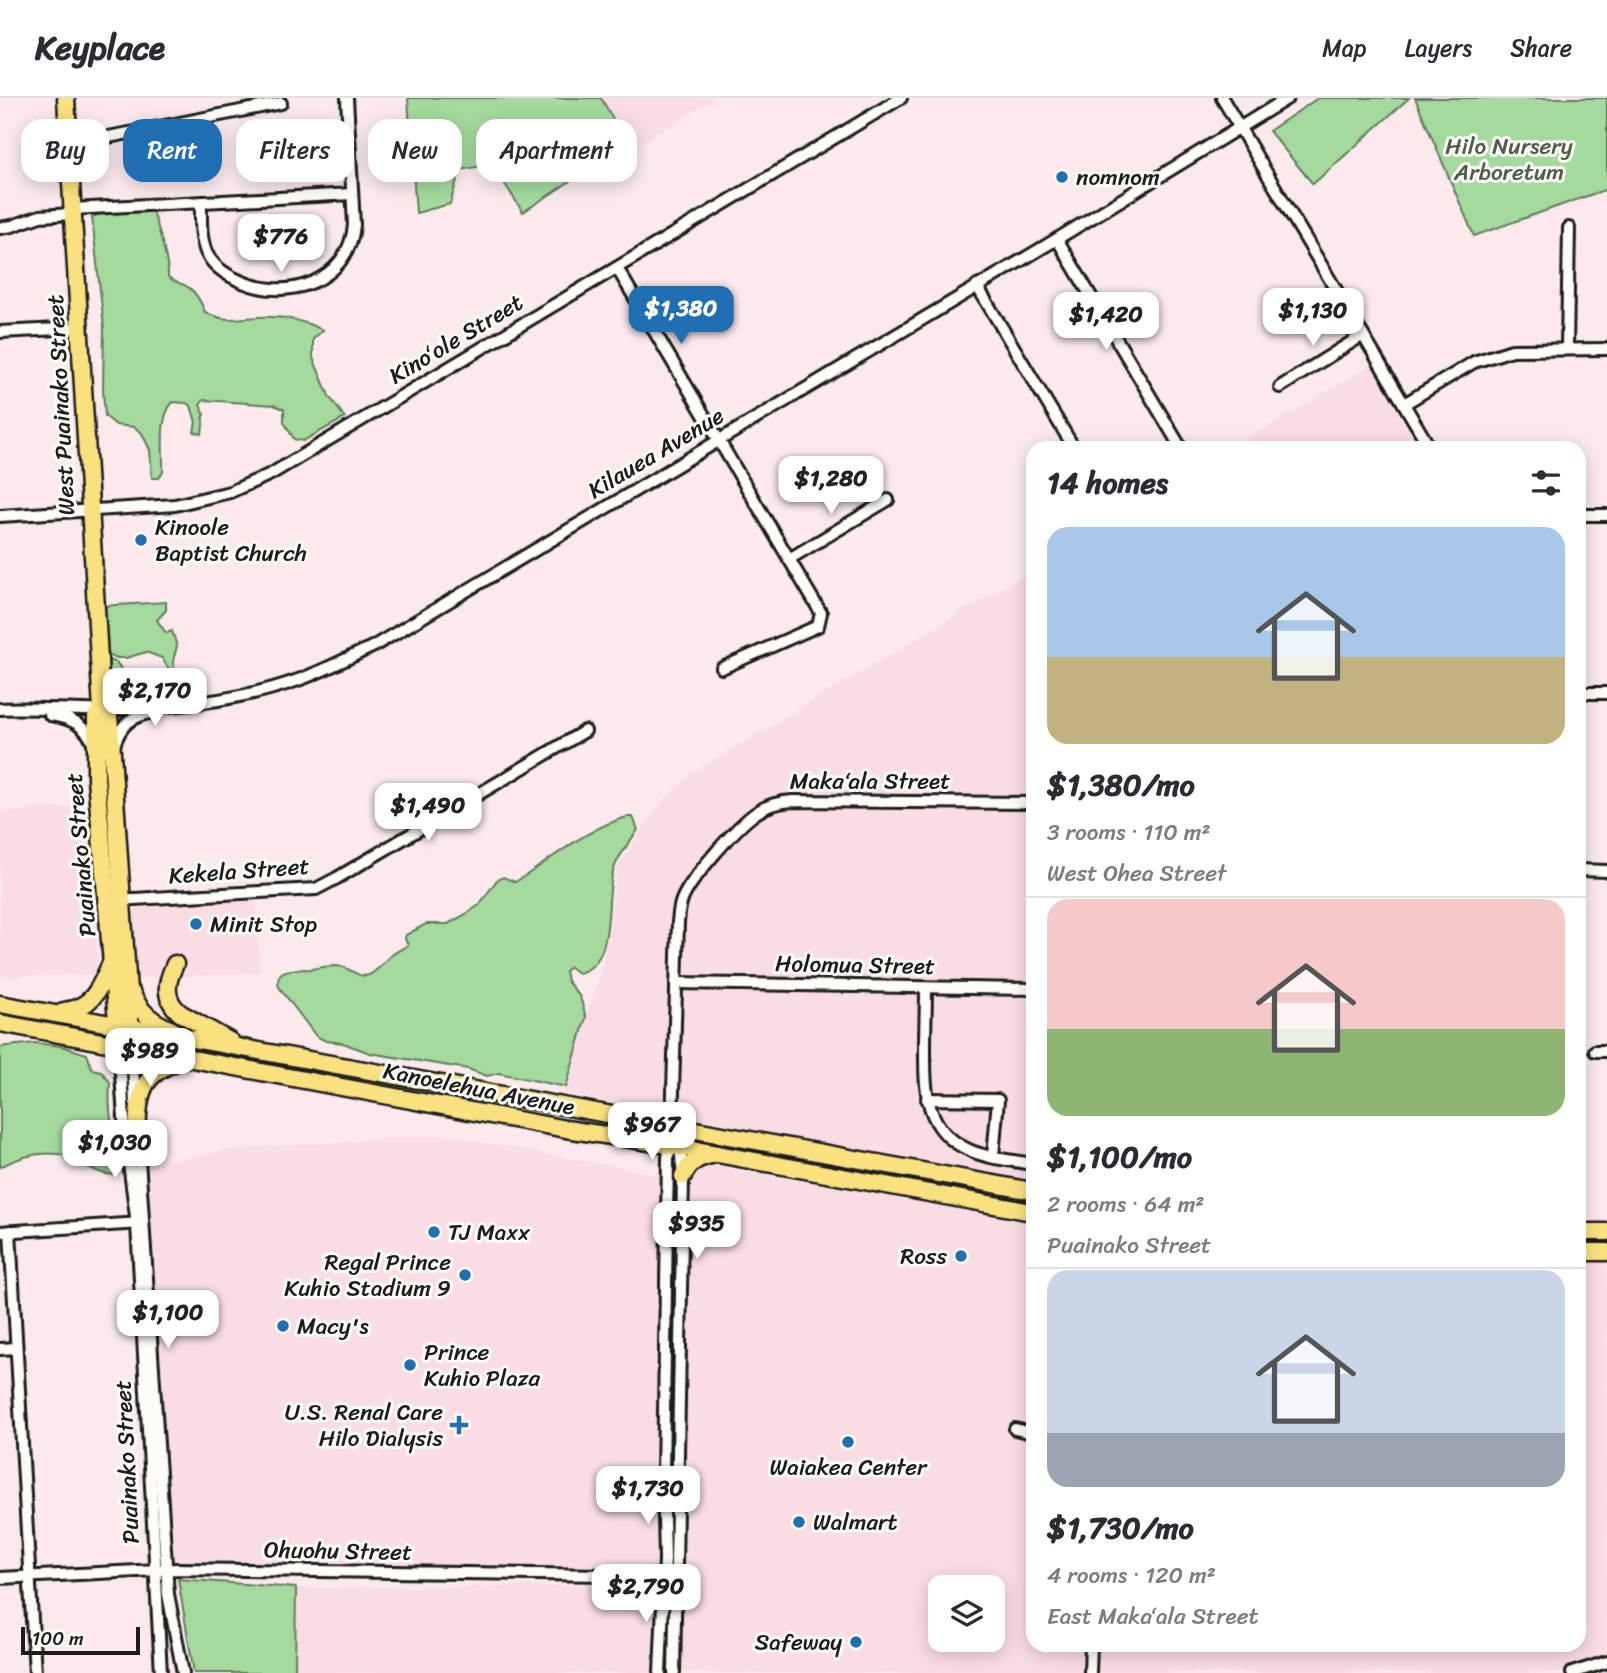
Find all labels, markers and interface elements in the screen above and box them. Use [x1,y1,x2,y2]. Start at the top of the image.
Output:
text: Keyplace [35,19,165,77]
text: Map [1322,27,1367,69]
text: Layers [1405,27,1472,69]
text: Share [1510,27,1572,69]
chip: Buy [21,119,109,182]
chip: Rent [123,119,222,182]
chip: Filters [236,119,354,182]
chip: New [368,119,462,182]
chip: Apartment [476,119,637,182]
park label: Hilo Nursery Arboretum [1445,126,1573,193]
place label: nomnom [1076,157,1160,198]
marker: nomnom [1054,169,1070,185]
pin: $776 [240,214,322,274]
text: $776 [254,216,308,257]
street label: Kinoʻole Street [381,282,531,396]
pin: $1,380 [624,286,738,346]
text: $1,380 [645,288,717,329]
pin: $1,130 [1256,288,1370,348]
text: $1,130 [1279,290,1347,331]
pin: $1,420 [1049,292,1163,352]
street label: West Puainako Street [35,294,87,516]
text: $1,420 [1069,294,1143,335]
street label: Kilauea Avenue [580,396,733,510]
pin: $1,280 [774,456,888,516]
text: 14 homes [1047,456,1168,510]
text: $1,280 [794,458,868,499]
icon: filters [1527,464,1565,502]
place label: Kinoole Baptist Church [155,507,307,574]
marker: Kinoole Baptist Church [133,532,149,548]
icon: home [1243,573,1369,699]
pin: $2,170 [98,668,212,728]
text: $2,170 [119,670,191,711]
text: $1,380/mo [1047,758,1195,812]
street label: Maka‘ala Street [790,761,950,802]
street label: Puainako Street [53,771,109,939]
pin: $1,490 [371,784,485,843]
text: $1,490 [391,785,465,826]
text: 3 rooms · 110 m² [1047,812,1211,853]
street label: Kekela Street [167,846,311,896]
text: West Ohea Street [1047,853,1226,894]
place label: Minit Stop [210,904,317,945]
marker: Minit Stop [188,916,204,932]
street label: Holomua Street [775,943,935,987]
icon: home [1243,945,1369,1071]
pin: $989 [109,1028,191,1088]
text: $989 [121,1030,179,1071]
street label: Kanoelehua Avenue [380,1050,578,1128]
pin: $967 [611,1102,693,1162]
text: $967 [624,1104,680,1145]
pin: $1,030 [58,1121,172,1180]
text: $1,030 [78,1122,152,1163]
text: $1,100/mo [1047,1130,1192,1184]
text: 2 rooms · 64 m² [1047,1184,1204,1225]
pin: $935 [656,1202,738,1261]
text: $935 [669,1203,725,1244]
place label: TJ Maxx [448,1212,530,1253]
marker: TJ Maxx [426,1224,442,1240]
text: Puainako Street [1047,1225,1211,1266]
place label: Ross [900,1236,947,1277]
place label: Regal Prince Kuhio Stadium 9 [284,1242,451,1309]
marker: Ross [953,1248,969,1264]
marker: Regal Prince Kuhio Stadium 9 [457,1267,473,1283]
pin: $1,100 [111,1290,225,1350]
text: $1,100 [133,1292,203,1333]
place label: Macy's [297,1306,369,1347]
icon: home [1243,1316,1369,1442]
marker: Macy's [275,1318,291,1334]
place label: Prince Kuhio Plaza [424,1332,541,1399]
marker: Prince Kuhio Plaza [402,1357,418,1373]
street label: Puainako Street [102,1379,152,1545]
place label: U.S. Renal Care Hilo Dialysis [285,1392,443,1459]
marker: U.S. Renal Care Hilo Dialysis [449,1415,469,1435]
marker: Waiakea Center [840,1434,856,1450]
place label: Waiakea Center [769,1447,928,1488]
pin: $1,730 [591,1466,705,1526]
text: $1,730 [612,1468,684,1509]
text: $1,730/mo [1047,1501,1194,1555]
place label: Walmart [813,1502,898,1543]
marker: Walmart [791,1514,807,1530]
street label: Ohuohu Street [264,1529,412,1573]
text: 4 rooms · 120 m² [1047,1555,1216,1596]
pin: $2,790 [589,1564,703,1624]
text: $2,790 [608,1566,684,1607]
map controls [928,1575,1005,1652]
button: layers [928,1575,1005,1652]
text: East Makaʻala Street [1047,1596,1259,1637]
text: 100 m [32,1622,84,1655]
place label: Safeway [755,1622,842,1663]
scale bar [21,1624,140,1656]
marker: Safeway [848,1634,864,1650]

